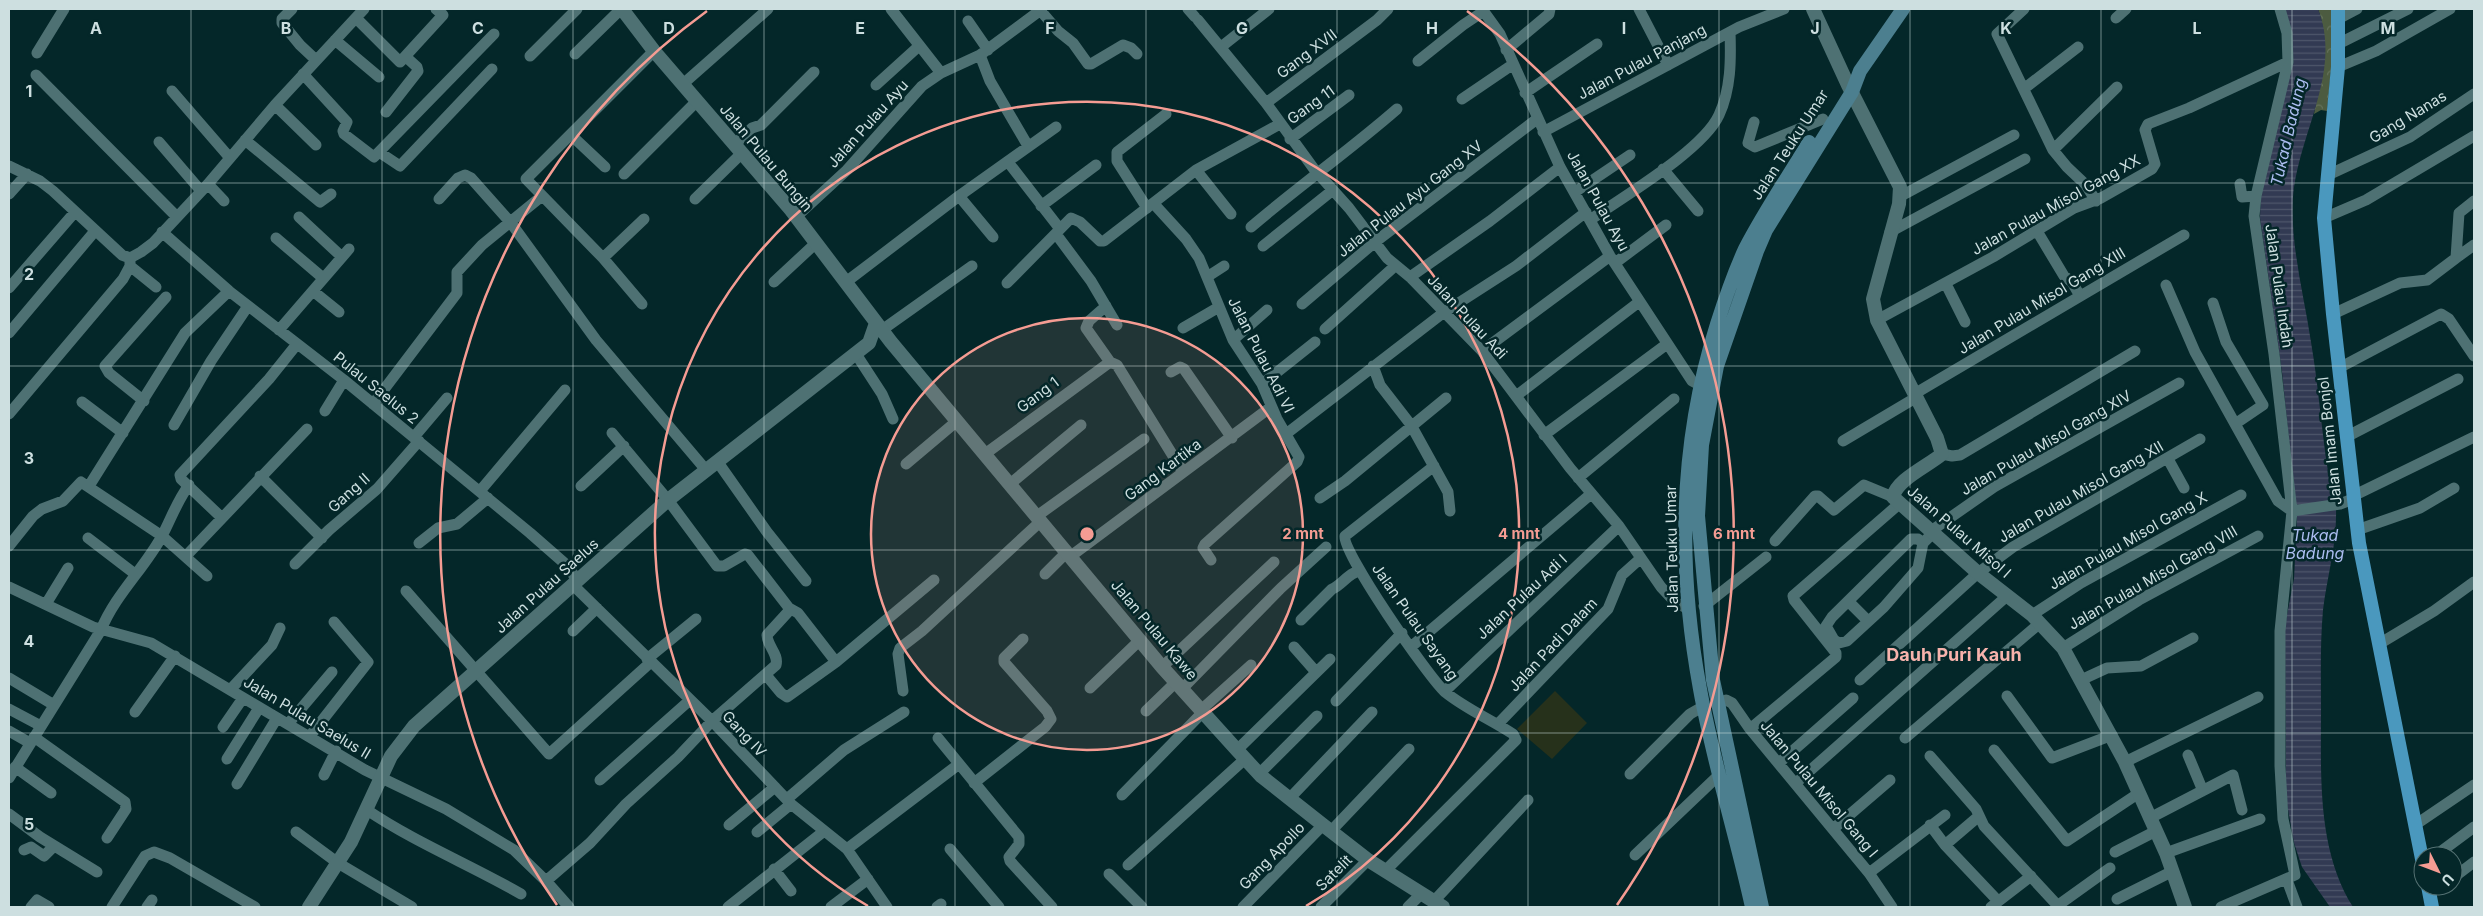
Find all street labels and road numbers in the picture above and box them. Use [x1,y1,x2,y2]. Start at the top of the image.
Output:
street label: Jalan Pulau Panjang [1574,20,1709,103]
street label: Gang XVII [1273,25,1341,82]
street label: Jalan Pulau Ayu [823,76,912,172]
street label: Gang 11 [1283,81,1338,128]
street label: Jalan Teuku Umar [1747,86,1833,204]
street label: Gang Nanas [2366,86,2450,147]
street label: Jalan Pulau Bungin [716,100,817,215]
street label: Jalan Pulau Ayu Gang XV [1333,136,1486,261]
street label: Jalan Pulau Ayu [1563,147,1634,254]
street label: Jalan Pulau Misol Gang XX [1968,150,2143,259]
street label: Jalan Pulau Indah [2261,223,2298,349]
street label: Jalan Pulau Misol Gang XIII [1955,243,2129,358]
street label: Jalan Pulau Adi [1423,270,1511,363]
street label: Jalan Pulau Adi VI [1224,294,1299,416]
street label: Pulau Saelus 2 [330,347,423,428]
street label: Gang 1 [1013,373,1063,417]
street label: Jalan Imam Bonjol [2313,376,2346,506]
street label: Jalan Pulau Misol Gang XIV [1957,386,2135,499]
street label: Gang Kartika [1120,434,1205,505]
street label: Jalan Pulau Misol Gang XII [1995,437,2167,547]
street label: Gang II [324,469,374,516]
street label: Jalan Pulau Misol I [1903,481,2015,582]
street label: Jalan Teuku Umar [1661,485,1682,613]
street label: Jalan Pulau Misol Gang X [2046,488,2210,594]
street label: Jalan Pulau Misol Gang VIII [2065,521,2241,634]
street label: Jalan Pulau Saelus [491,534,602,637]
street label: Jalan Pulau Adi I [1472,550,1571,644]
street label: Jalan Pulau Sayang [1368,560,1463,684]
street label: Jalan Pulau Kawe [1107,576,1202,684]
street label: Jalan Padi Dalam [1504,594,1601,696]
street label: Jalan Pulau Saelus II [240,672,374,763]
street label: Gang IV [718,707,771,761]
street label: Jalan Pulau Misol Gang I [1756,716,1882,861]
street label: Gang Apollo [1235,818,1309,893]
street label: Satelit [1311,850,1356,895]

